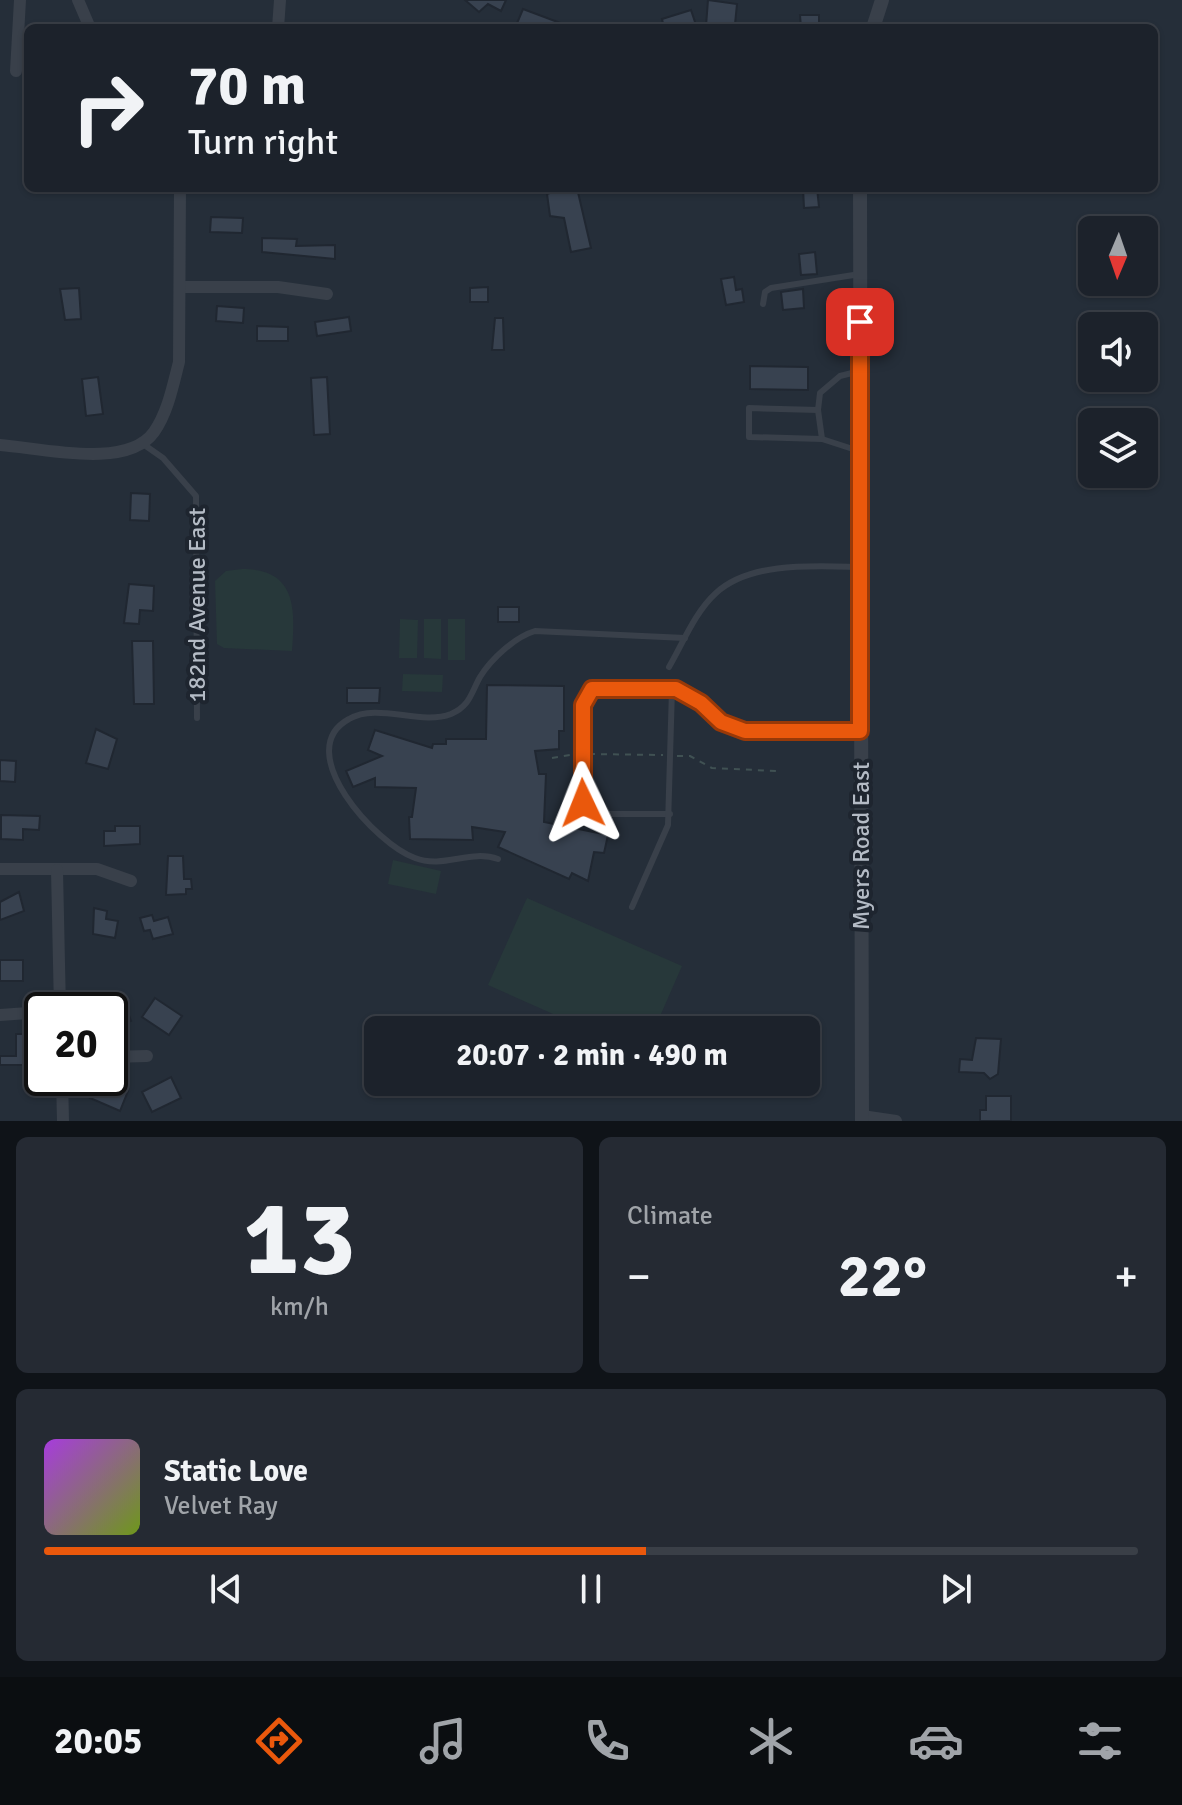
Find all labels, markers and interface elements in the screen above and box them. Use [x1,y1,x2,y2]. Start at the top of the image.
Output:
text: 70 m [188,51,306,120]
icon: right [56,56,160,160]
text: Turn right [188,120,338,165]
north arrow [1078,216,1158,296]
map controls [1078,216,1158,488]
pin [826,288,894,356]
icon: arrive [838,300,882,344]
button: sound [1078,312,1158,392]
button: layers [1078,408,1158,488]
street label: 182nd Avenue East [182,508,212,702]
position arrow [541,761,625,845]
street label: Myers Road East [846,762,876,930]
speed limit sign: 20 [24,992,128,1096]
text: 20:07 · 2 min · 490 m [456,1037,728,1074]
text: 13 [243,1175,356,1303]
text: Climate [627,1200,713,1232]
text: 22° [838,1240,927,1314]
text: − [627,1250,651,1304]
text: + [1114,1250,1138,1304]
text: km/h [270,1291,329,1323]
text: Static Love [164,1453,308,1490]
text: Velvet Ray [164,1490,278,1522]
icon: previous [204,1567,248,1611]
icon: pause [569,1567,613,1611]
icon: next [934,1567,978,1611]
icon: directions [251,1713,307,1769]
icon: music [415,1713,471,1769]
icon: phone [579,1713,635,1769]
icon: climate [743,1713,799,1769]
icon: car [908,1713,964,1769]
icon: filters [1072,1713,1128,1769]
text: 20:05 [54,1719,142,1764]

